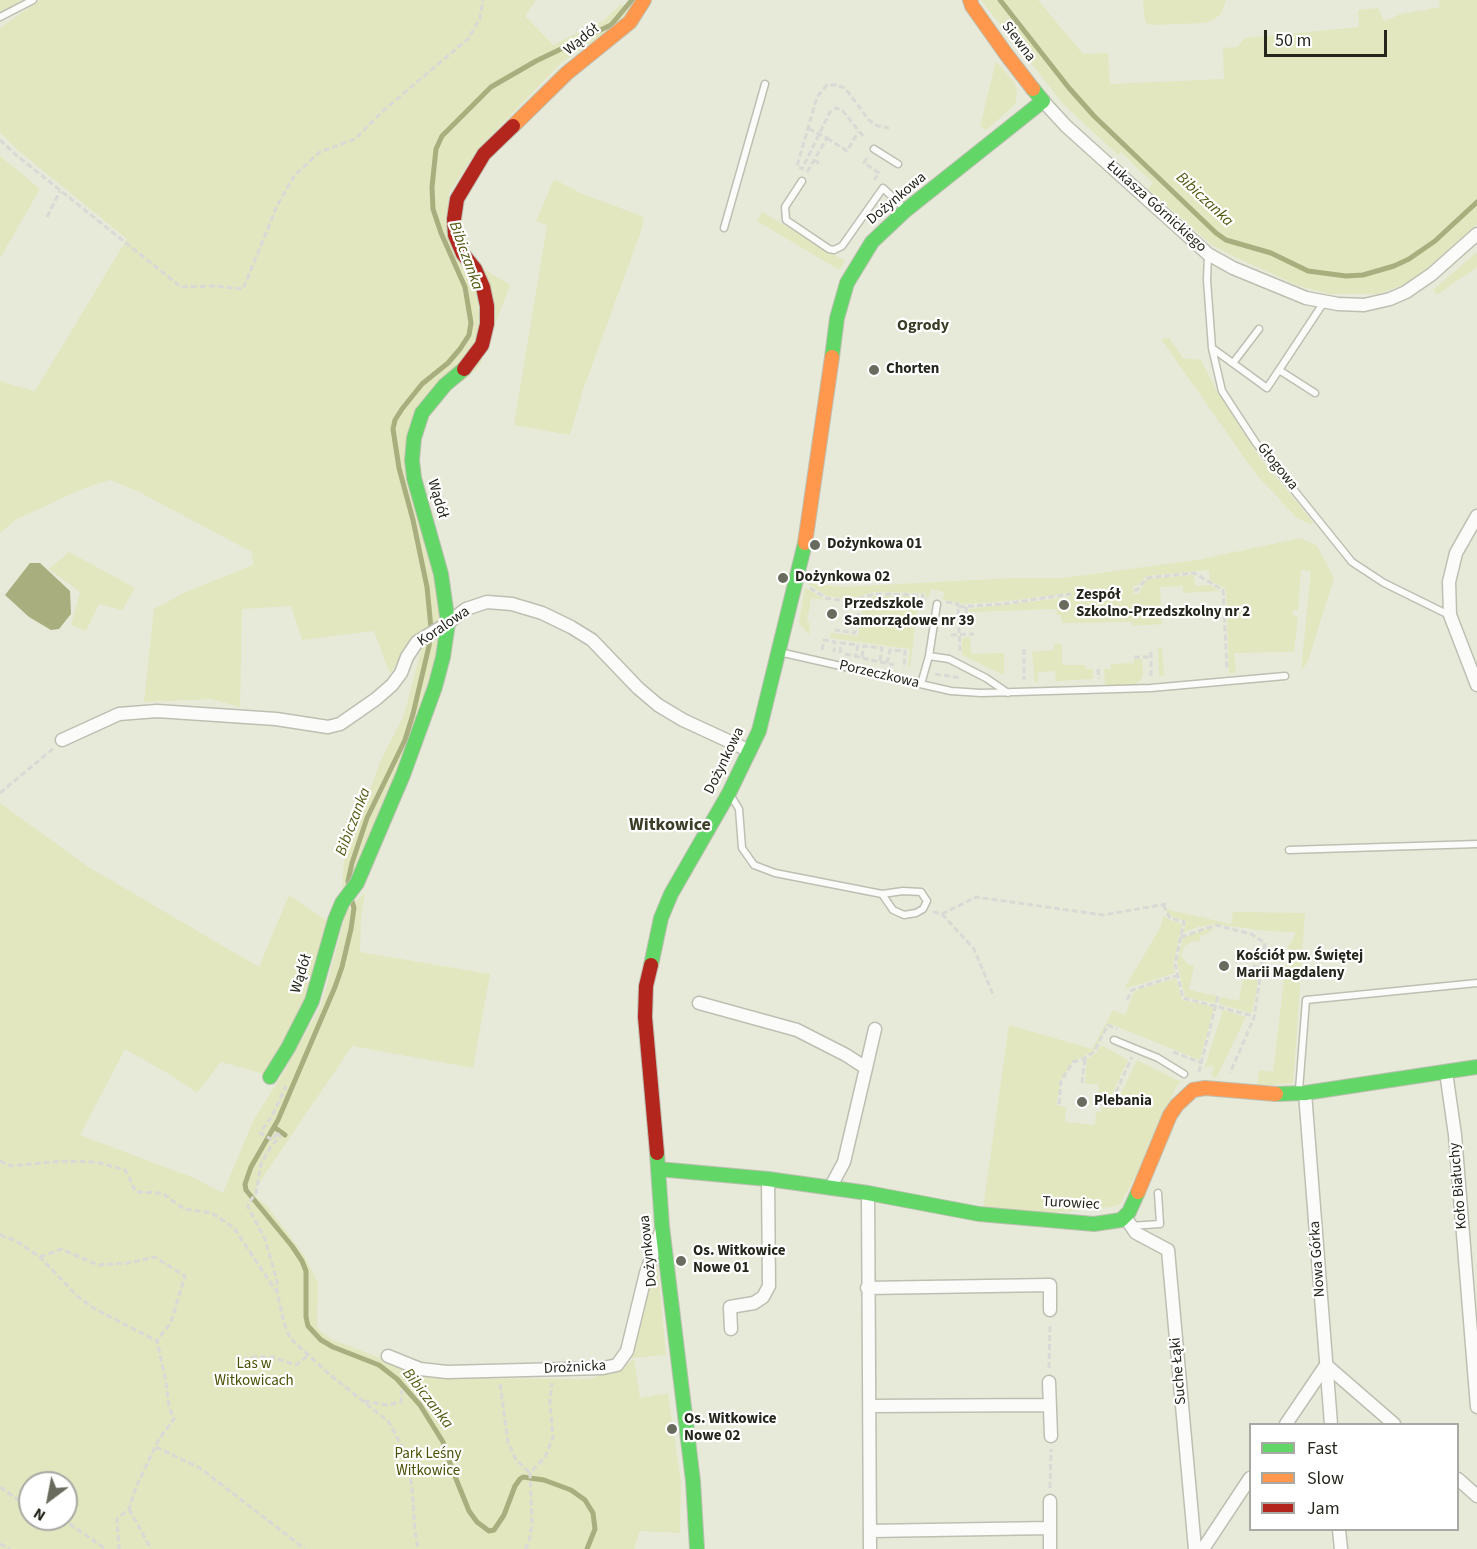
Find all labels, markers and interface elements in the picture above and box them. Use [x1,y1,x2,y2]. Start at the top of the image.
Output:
street label: Siewna [997,18,1039,66]
scale bar [1267,18,1390,56]
street label: Wądół [561,20,603,60]
text: 50 m [1275,28,1311,53]
street label: Łukasza Górnickiego [1102,157,1210,257]
street label: Dożynkowa [864,169,930,229]
water label: Bibiczanka [1171,169,1237,231]
water label: Bibiczanka [444,219,486,293]
district label: Ogrody [897,316,949,336]
place label: Chorten [886,361,939,379]
marker: Chorten [867,363,881,377]
street label: Głogowa [1253,440,1301,494]
street label: Wądół [423,477,451,521]
place label: Dożynkowa 01 [827,536,922,554]
marker: Dożynkowa 01 [808,538,822,552]
place label: Dożynkowa 02 [795,569,890,587]
marker: Dożynkowa 02 [776,571,790,585]
place label: Zespół Szkolno-Przedszkolny nr 2 [1076,587,1250,622]
place label: Przedszkole Samorządowe nr 39 [844,596,974,631]
marker: Zespół Szkolno-Przedszkolny nr 2 [1057,598,1071,612]
street label: Koralowa [414,603,474,651]
marker: Przedszkole Samorządowe nr 39 [825,607,839,621]
street label: Porzeczkowa [837,657,921,693]
street label: Dożynkowa [701,725,749,797]
water label: Bibiczanka [332,785,376,859]
district label: Witkowice [629,815,711,837]
place label: Kościół pw. Świętej Marii Magdaleny [1236,948,1363,983]
street label: Wądół [288,952,316,996]
marker: Kościół pw. Świętej Marii Magdaleny [1217,959,1231,973]
place label: Plebania [1094,1093,1152,1111]
marker: Plebania [1075,1095,1089,1109]
street label: Koło Białuchy [1446,1142,1472,1230]
street label: Turowiec [1042,1194,1100,1214]
street label: Dożynkowa [636,1214,662,1288]
street label: Nowa Górka [1306,1220,1330,1298]
place label: Os. Witkowice Nowe 01 [693,1243,786,1278]
marker: Os. Witkowice Nowe 01 [674,1254,688,1268]
street label: Suche Łąki [1167,1336,1191,1406]
park label: Las w Witkowicach [214,1356,294,1391]
street label: Drożnicka [543,1357,607,1379]
water label: Bibiczanka [397,1365,457,1433]
place label: Os. Witkowice Nowe 02 [684,1411,777,1446]
marker: Os. Witkowice Nowe 02 [665,1422,679,1436]
legend [1249,1423,1459,1531]
text: Fast [1307,1436,1338,1461]
park label: Park Leśny Witkowice [394,1446,462,1481]
text: Slow [1307,1466,1344,1491]
north arrow [18,1471,78,1531]
text: Jam [1307,1496,1340,1521]
text: N [29,1502,50,1527]

